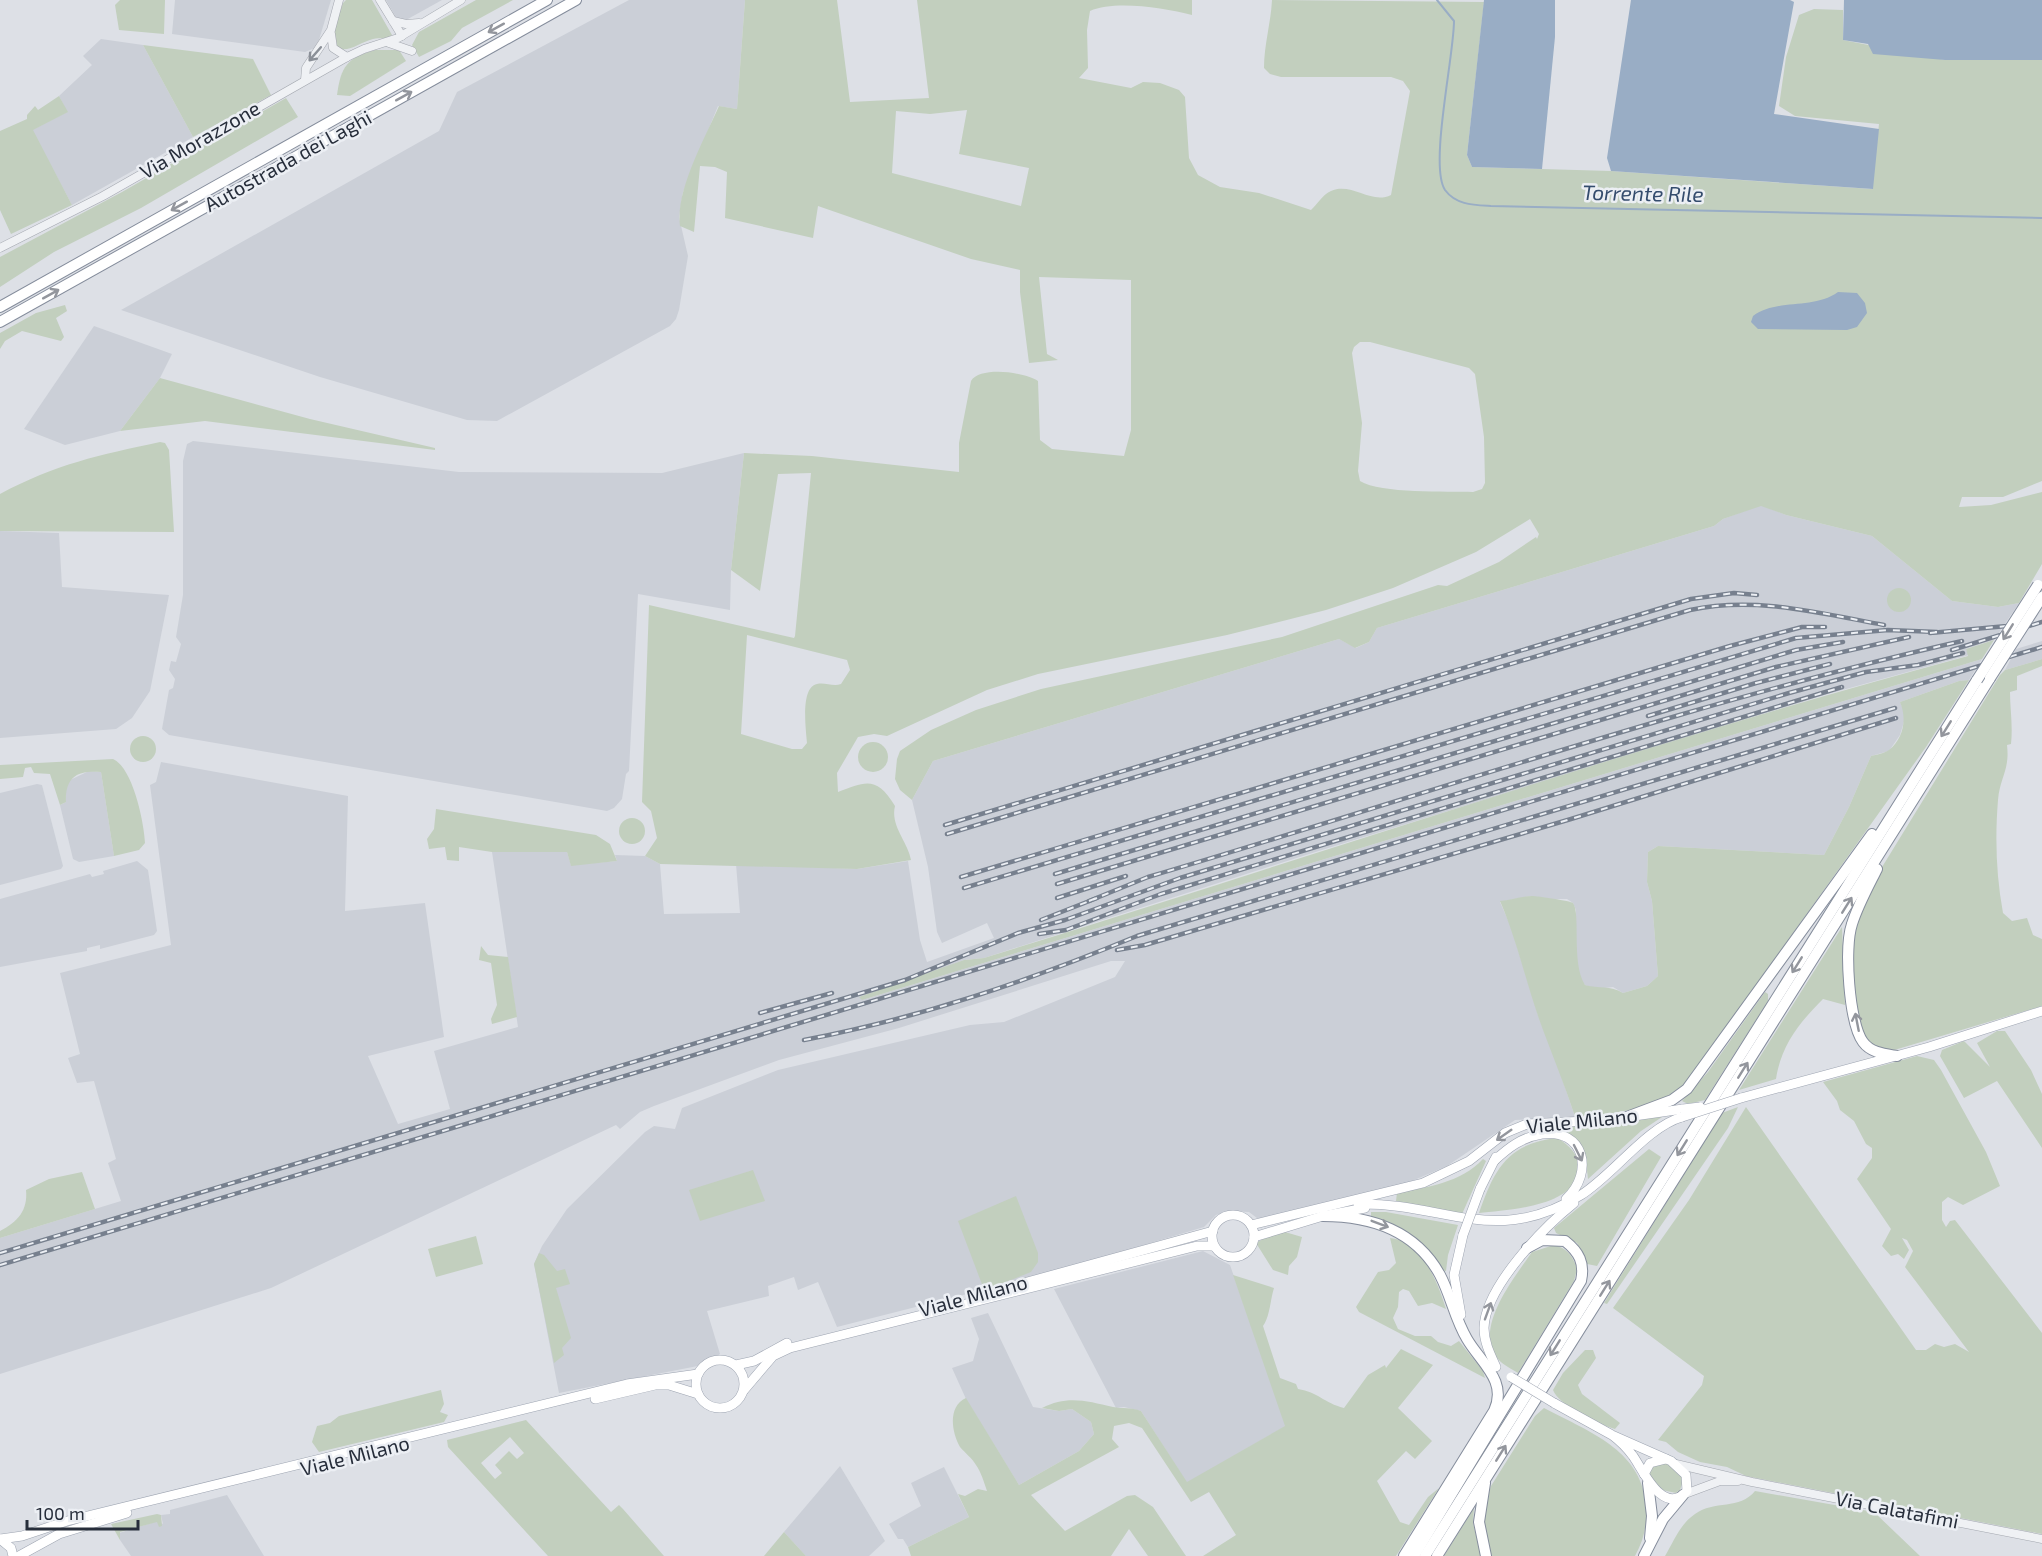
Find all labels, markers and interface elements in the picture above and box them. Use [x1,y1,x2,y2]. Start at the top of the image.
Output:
one-way arrow [488,22,505,34]
one-way arrow [309,46,323,62]
one-way arrow [395,90,413,101]
street label: Via Morazzone [135,95,264,183]
street label: Autostrada dei Laghi [200,104,375,216]
water label: Torrente Rile [1582,179,1704,206]
one-way arrow [171,201,189,212]
one-way arrow [42,288,59,300]
one-way arrow [2001,623,2013,640]
one-way arrow [1940,720,1952,737]
one-way arrow [1841,897,1853,914]
one-way arrow [1791,956,1803,973]
one-way arrow [1851,1013,1862,1033]
one-way arrow [1737,1062,1749,1079]
street label: Viale Milano [1525,1102,1639,1138]
one-way arrow [1496,1129,1512,1141]
one-way arrow [1676,1139,1688,1156]
one-way arrow [1572,1144,1584,1161]
one-way arrow [1371,1219,1389,1230]
street label: Viale Milano [916,1269,1030,1321]
one-way arrow [1600,1280,1612,1297]
one-way arrow [1484,1303,1495,1321]
one-way arrow [1549,1339,1561,1356]
street label: Viale Milano [298,1430,412,1480]
one-way arrow [1496,1445,1508,1462]
street label: Via Calatafimi [1834,1485,1961,1533]
scale bar [27,1493,138,1531]
text: 100 m [36,1502,85,1524]

